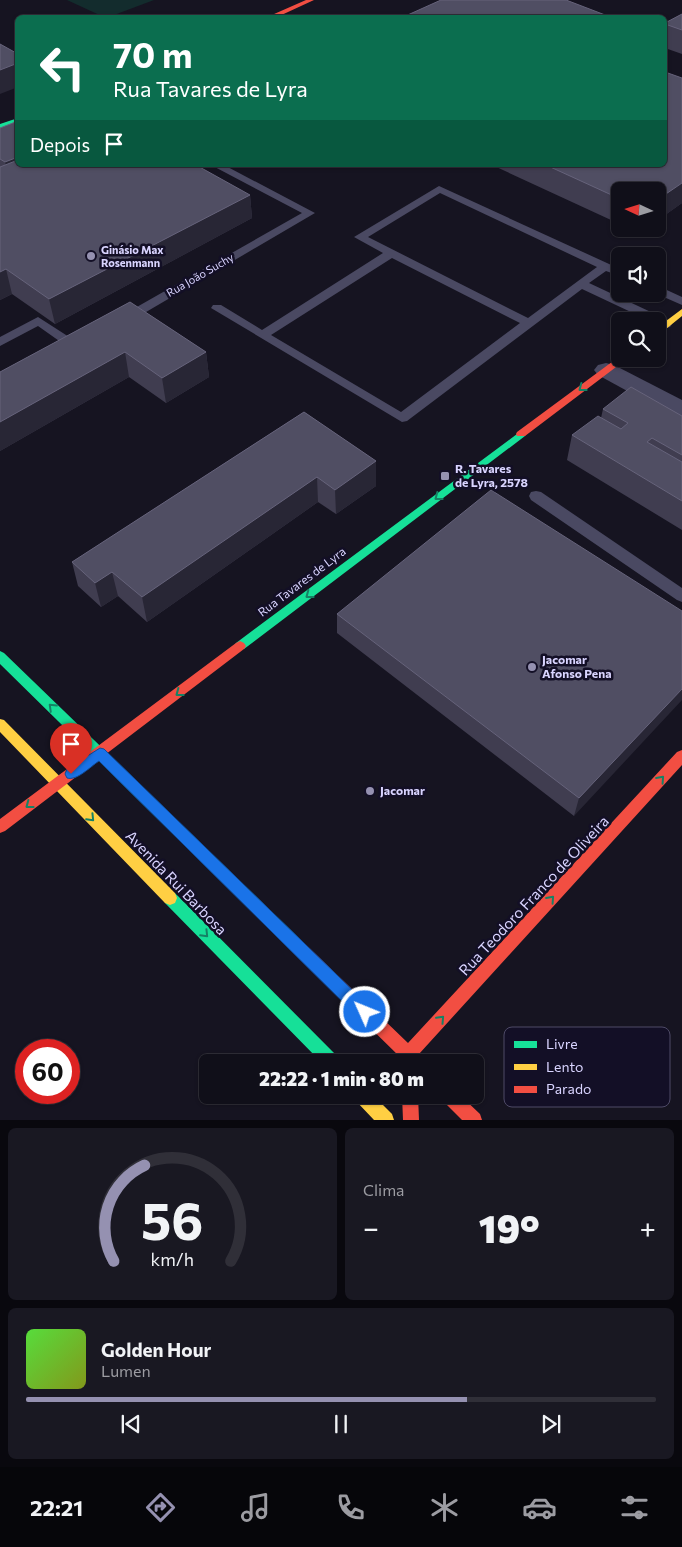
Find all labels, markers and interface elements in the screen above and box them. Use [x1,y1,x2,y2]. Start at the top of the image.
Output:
text: 70 m [113,32,193,75]
icon: left [30,35,95,100]
text: Rua Tavares de Lyra [113,75,308,102]
icon: arrive [100,130,128,158]
text: Depois [30,133,90,156]
north arrow [611,182,666,238]
map controls [611,182,666,367]
place label: Ginásio Max Rosenmann [101,243,164,269]
button: sound [611,247,666,302]
marker: Ginásio Max Rosenmann [85,250,97,262]
street label: Rua João Suchy [164,250,236,300]
button: search [611,312,666,367]
one-way arrow [578,382,588,391]
place label: R. Tavares de Lyra, 2578 [455,461,528,489]
marker: R. Tavares de Lyra, 2578 [439,470,451,482]
one-way arrow [434,491,444,500]
street label: Rua Tavares de Lyra [255,544,348,619]
one-way arrow [305,589,315,598]
place label: Jacomar Afonso Pena [542,652,611,680]
marker: Jacomar Afonso Pena [526,661,538,673]
one-way arrow [175,687,185,696]
one-way arrow [49,704,58,713]
pin [50,723,92,774]
icon: arrive [57,730,85,758]
one-way arrow [655,776,664,785]
place label: Jacomar [380,783,425,798]
marker: Jacomar [364,785,376,797]
one-way arrow [26,800,35,808]
street label: Rua Teodoro Franco de Oliveira [454,812,612,979]
one-way arrow [86,813,95,822]
street label: Avenida Rui Barbosa [122,826,231,938]
one-way arrow [546,896,555,905]
one-way arrow [199,929,208,938]
position arrow [338,985,390,1037]
one-way arrow [435,1016,444,1025]
legend [504,1027,670,1107]
text: Livre [546,1035,578,1052]
speed limit sign: 60 [15,1039,80,1104]
text: Lento [546,1058,583,1075]
text: 22:22 · 1 min · 80 m [259,1067,424,1090]
text: Parado [546,1080,591,1097]
text: Clima [363,1180,404,1199]
text: 56 [141,1187,204,1251]
text: 19° [479,1204,540,1251]
text: − [363,1210,379,1244]
text: + [640,1210,656,1244]
text: km/h [151,1248,194,1270]
text: Golden Hour [101,1338,211,1361]
text: Lumen [101,1361,151,1380]
icon: previous [117,1410,145,1438]
icon: pause [327,1410,355,1438]
icon: next [537,1410,565,1438]
icon: directions [143,1490,178,1525]
icon: music [238,1490,273,1525]
icon: phone [333,1490,368,1525]
icon: climate [427,1490,462,1525]
icon: car [522,1490,557,1525]
icon: filters [617,1490,652,1525]
text: 22:21 [30,1494,83,1521]

